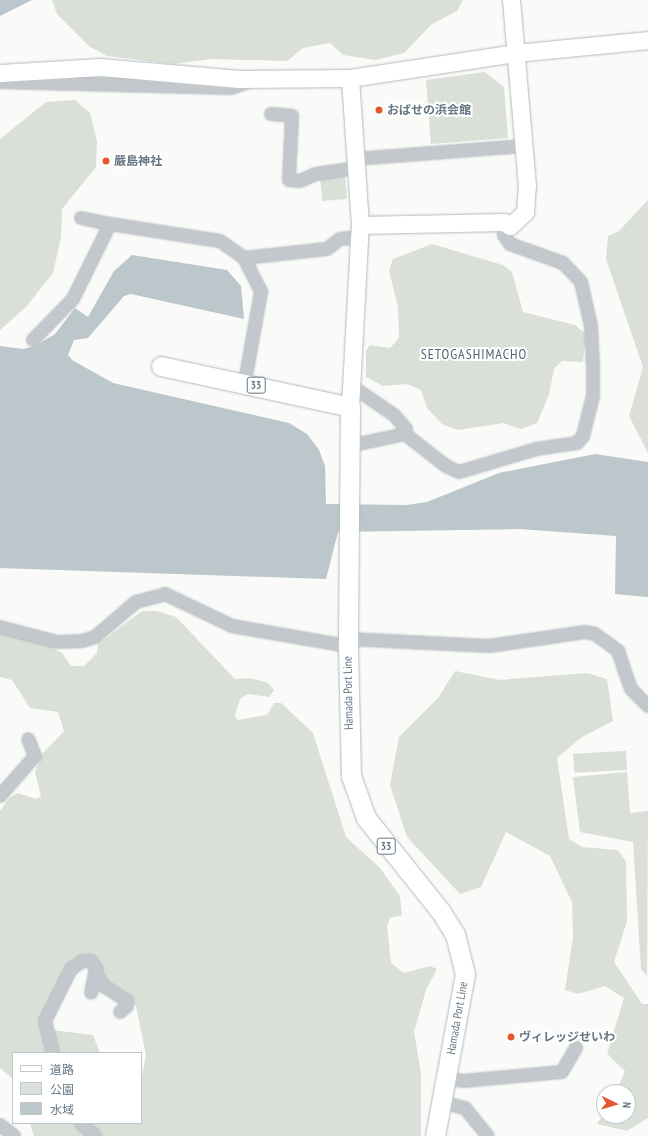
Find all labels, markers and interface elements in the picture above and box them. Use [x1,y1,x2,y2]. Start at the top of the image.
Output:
place label: おばせの浜会館 [387,103,471,117]
marker: おばせの浜会館 [374,105,384,115]
place label: 嚴島神社 [114,154,162,168]
marker: 嚴島神社 [101,156,111,166]
district label: SETOGASHIMACHO [421,346,527,362]
road number: 33 [246,376,266,394]
street label: Hamada Port Line [340,656,356,730]
road number: 33 [376,837,396,855]
street label: Hamada Port Line [443,980,471,1056]
place label: ヴィレッジせいわ [519,1030,615,1044]
marker: ヴィレッジせいわ [506,1032,516,1042]
legend [12,1052,142,1124]
text: 道路 [50,1062,74,1077]
text: 公園 [50,1082,74,1097]
north arrow [596,1084,636,1124]
text: N [620,1101,634,1109]
text: 水域 [50,1102,74,1117]

